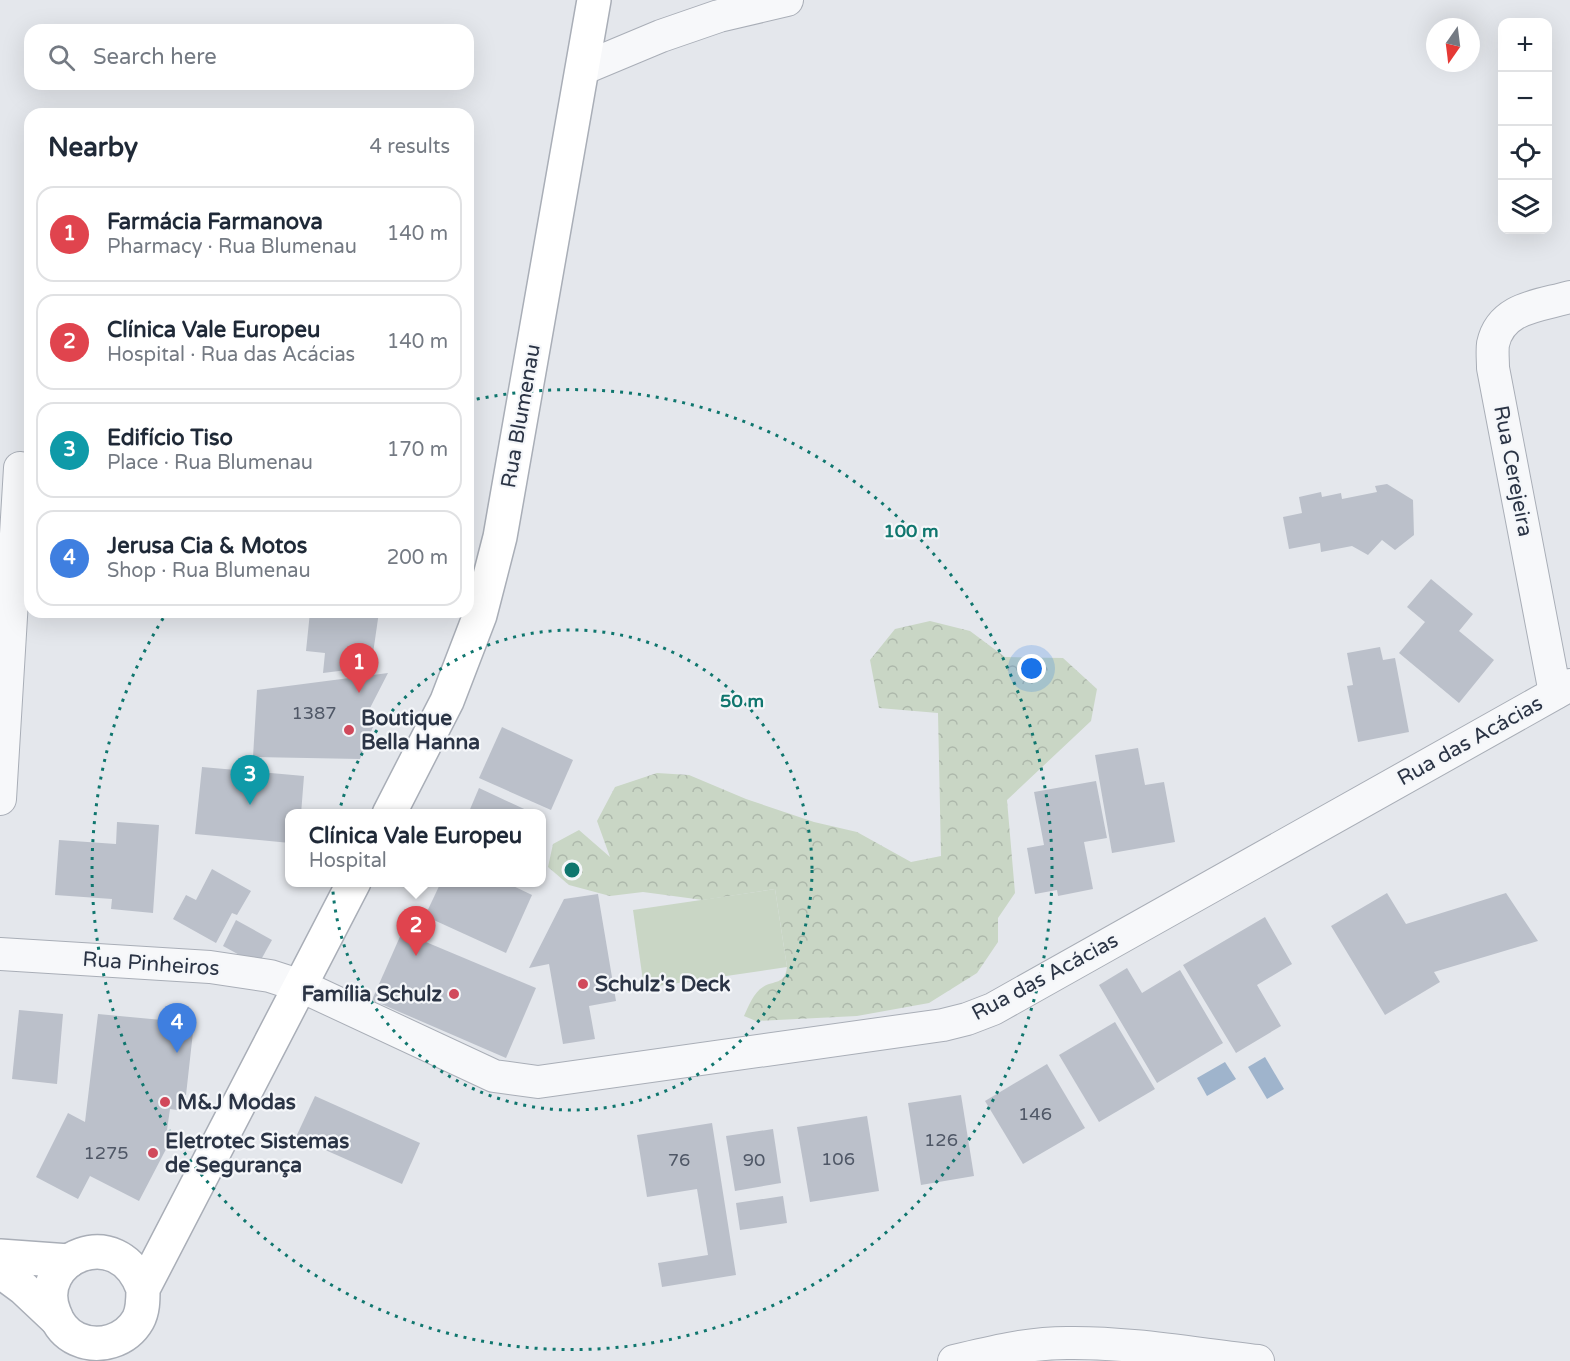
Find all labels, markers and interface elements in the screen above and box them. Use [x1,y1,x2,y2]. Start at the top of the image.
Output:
north arrow [1426,18,1480,72]
map controls [1498,18,1552,234]
button: + [1498,18,1552,72]
search box [24,24,474,90]
icon: search [45,41,78,74]
text: Search here [93,44,217,70]
button: − [1498,72,1552,126]
button: locate [1498,126,1552,180]
text: Nearby [48,132,138,163]
text: 4 results [370,135,450,159]
button: layers [1498,180,1552,234]
text: Farmácia Farmanova [107,209,323,235]
text: 1 [63,222,76,246]
text: 140 m [387,222,448,246]
text: Pharmacy · Rua Blumenau [107,235,357,259]
text: Clínica Vale Europeu [107,317,320,343]
text: 2 [63,330,76,354]
text: 140 m [387,330,448,354]
street label: Rua Blumenau [496,342,546,490]
text: Hospital · Rua das Acácias [107,343,355,367]
street label: Rua Cerejeira [1488,403,1538,539]
text: Edifício Tiso [107,425,233,451]
text: 3 [63,438,76,462]
text: 170 m [387,438,448,462]
text: Place · Rua Blumenau [107,451,313,475]
text: 100 m [883,520,939,542]
text: Jerusa Cia & Motos [107,533,307,559]
text: 4 [63,546,76,570]
text: 200 m [387,546,448,570]
text: Shop · Rua Blumenau [107,559,311,583]
pin: 1 [340,644,378,693]
your location [1017,654,1046,683]
text: 50 m [720,690,764,712]
street label: Rua das Acácias [1393,691,1547,791]
house number: 1387 [291,702,337,724]
place label: Boutique Bella Hanna [361,706,480,755]
marker: Boutique Bella Hanna [342,723,356,737]
pin: 3 [230,756,270,805]
popup [285,809,546,887]
text: Clínica Vale Europeu [309,823,522,849]
text: Hospital [309,849,387,873]
centre of rings [562,860,582,880]
pin: 2 [396,906,436,956]
street label: Rua das Acácias [967,928,1123,1026]
street label: Rua Pinheiros [82,947,220,981]
place label: Schulz's Deck [595,972,731,997]
marker: Schulz's Deck [576,977,590,991]
place label: Família Schulz [301,982,443,1007]
marker: Família Schulz [447,987,461,1001]
pin: 4 [158,1004,196,1053]
place label: M&J Modas [177,1090,296,1115]
marker: M&J Modas [158,1095,172,1109]
house number: 146 [1018,1103,1052,1125]
place label: Eletrotec Sistemas de Segurança [165,1129,349,1178]
house number: 126 [924,1129,958,1151]
house number: 1275 [83,1142,129,1164]
marker: Eletrotec Sistemas de Segurança [146,1146,160,1160]
house number: 106 [821,1148,855,1170]
house number: 76 [668,1149,690,1171]
house number: 90 [743,1149,765,1171]

